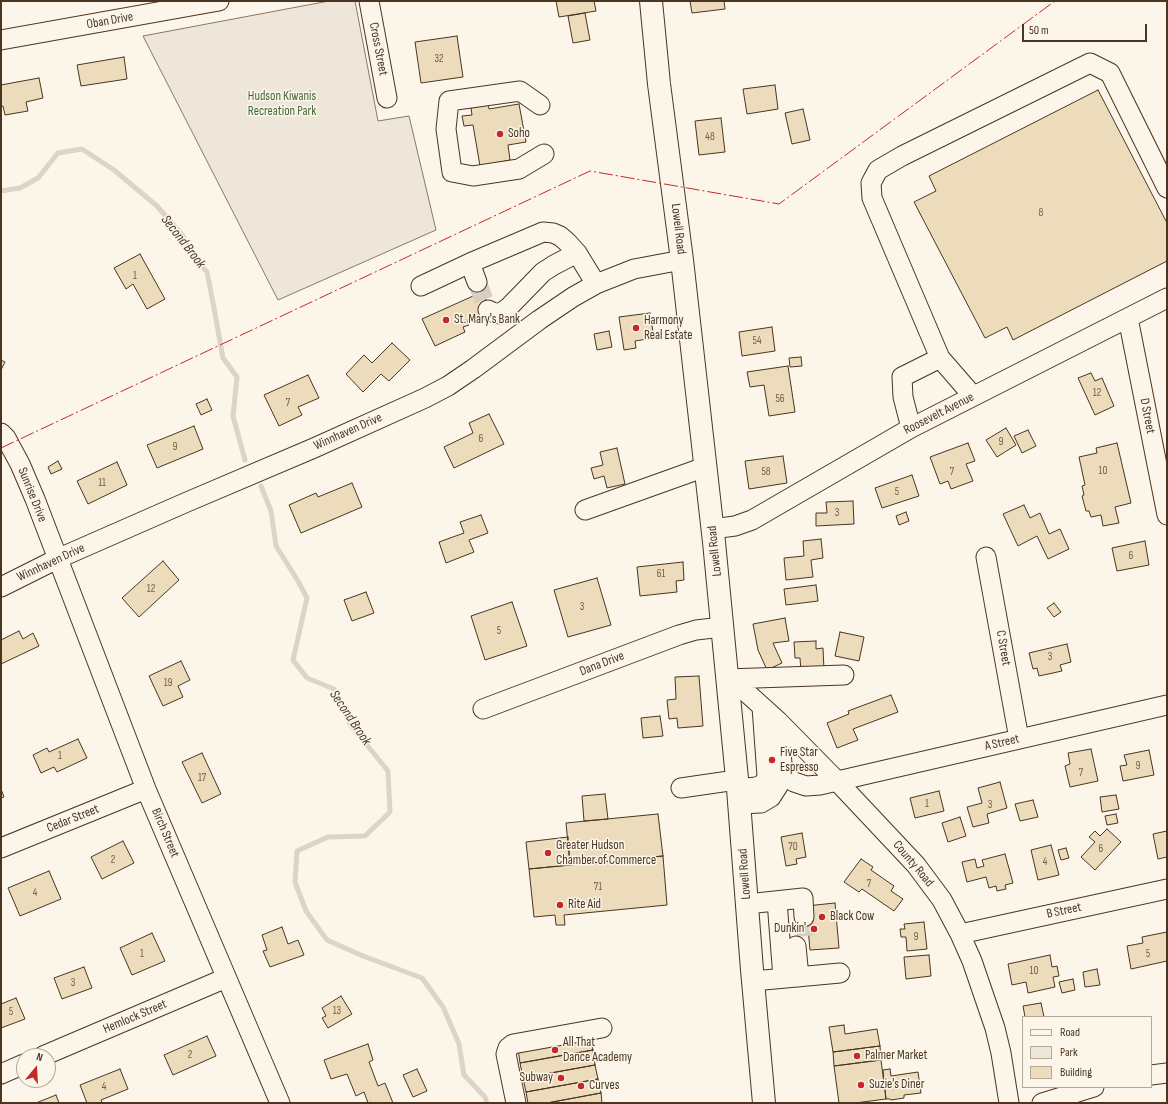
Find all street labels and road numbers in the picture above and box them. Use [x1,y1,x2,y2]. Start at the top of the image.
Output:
street label: Oban Drive [85,9,135,33]
street label: Cross Street [365,21,391,77]
street label: Lowell Road [667,203,689,255]
street label: Roosevelt Avenue [901,390,977,438]
street label: D Street [1136,397,1158,435]
street label: Winnhaven Drive [311,410,385,454]
street label: Sunrise Drive [14,465,50,525]
street label: Lowell Road [705,525,725,577]
street label: Winnhaven Drive [15,541,87,585]
street label: C Street [992,629,1014,667]
street label: Dana Drive [577,648,627,680]
street label: A Street [983,731,1021,755]
street label: Cedar Street [45,801,101,837]
street label: Birch Street [148,806,182,860]
street label: County Road [889,838,937,890]
street label: Lowell Road [735,848,755,900]
street label: B Street [1045,900,1083,922]
street label: Hemlock Street [101,997,169,1037]

